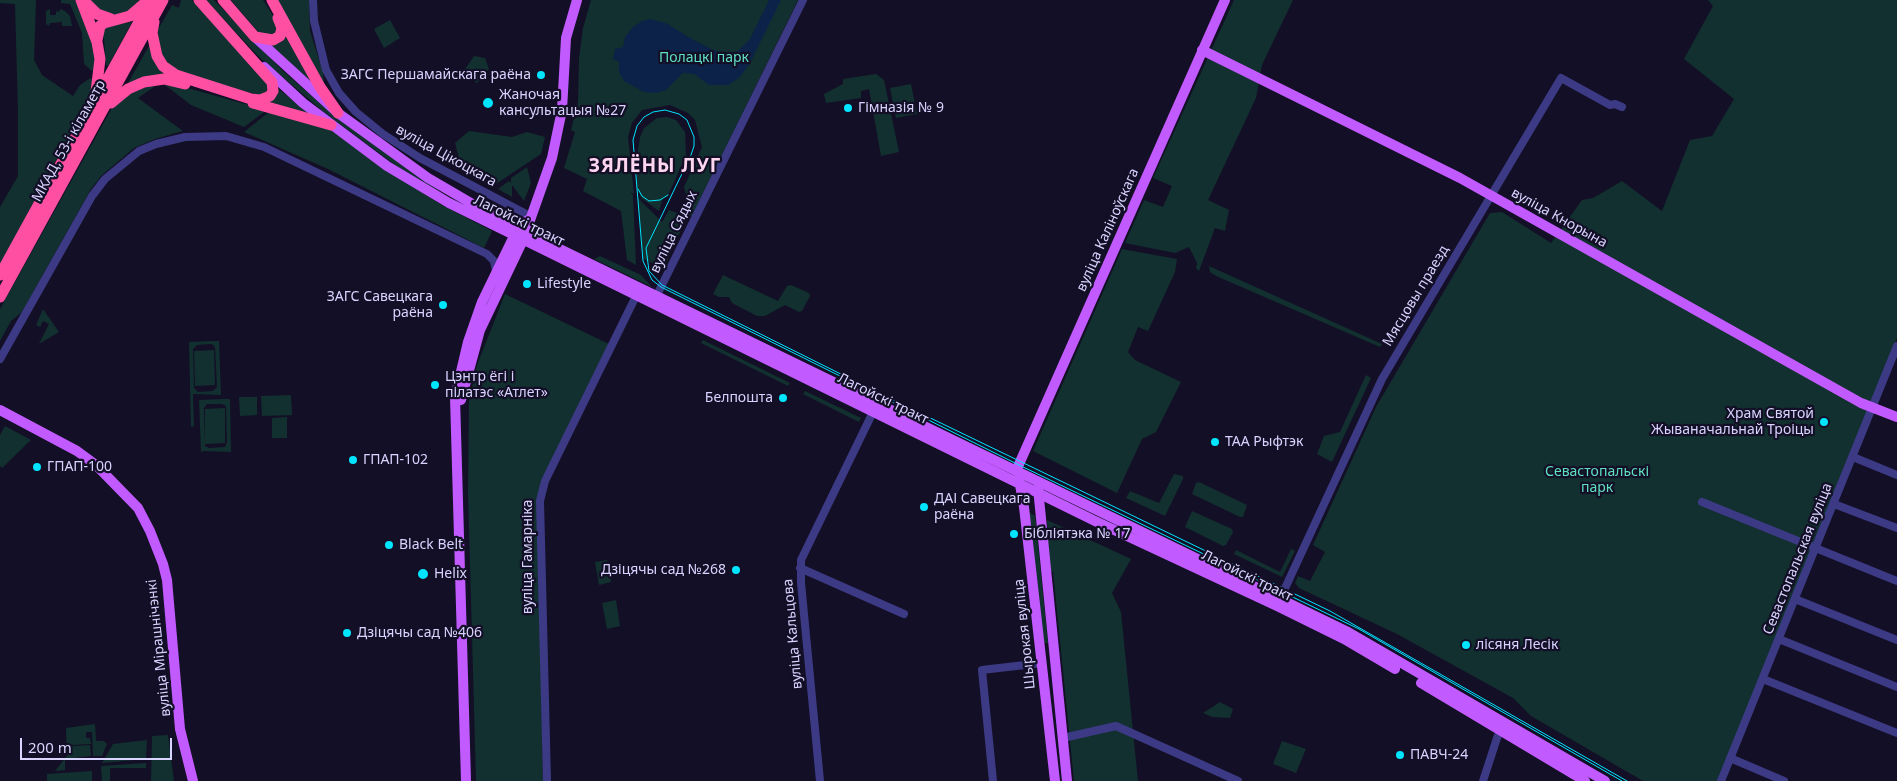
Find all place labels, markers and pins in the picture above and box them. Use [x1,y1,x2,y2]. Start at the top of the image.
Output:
place label: ЗАГС Першамайскага раёна [341,67,531,83]
marker: ЗАГС Першамайскага раёна [535,69,547,81]
place label: Жаночая кансультацыя №27 [499,87,626,120]
marker: Жаночая кансультацыя №27 [481,96,495,110]
place label: Гімназія № 9 [858,100,944,116]
marker: Гімназія № 9 [842,102,854,114]
place label: Lifestyle [537,276,591,292]
marker: Lifestyle [521,278,533,290]
place label: ЗАГС Савецкага раёна [327,289,433,322]
marker: ЗАГС Савецкага раёна [437,299,449,311]
place label: Цэнтр ёгі і пілатэс «Атлет» [445,369,548,402]
marker: Цэнтр ёгі і пілатэс «Атлет» [429,379,441,391]
place label: Белпошта [705,390,773,406]
marker: Белпошта [777,392,789,404]
place label: Храм Святой Жываначальнай Троіцы [1651,406,1814,438]
marker: Храм Святой Жываначальнай Троіцы [1818,416,1830,428]
place label: ТАА Рыфтэк [1225,434,1303,450]
marker: ТАА Рыфтэк [1209,436,1221,448]
place label: ГПАП-102 [363,452,428,468]
marker: ГПАП-102 [347,454,359,466]
place label: ГПАП-100 [47,459,112,475]
marker: ГПАП-100 [31,461,43,473]
place label: ДАІ Савецкага раёна [934,491,1031,524]
marker: ДАІ Савецкага раёна [918,501,930,513]
place label: Бібліятэка № 17 [1024,526,1130,542]
marker: Бібліятэка № 17 [1008,528,1020,540]
place label: Black Belt [399,537,463,553]
marker: Black Belt [383,539,395,551]
place label: Дзіцячы сад №268 [601,562,726,578]
marker: Дзіцячы сад №268 [730,564,742,576]
place label: Helix [434,566,467,582]
marker: Helix [416,567,430,581]
place label: Дзіцячы сад №406 [357,625,482,641]
marker: Дзіцячы сад №406 [341,627,353,639]
place label: лісяня Лесік [1476,637,1558,653]
marker: лісяня Лесік [1460,639,1472,651]
place label: ПАВЧ-24 [1410,747,1468,763]
marker: ПАВЧ-24 [1394,749,1406,761]

